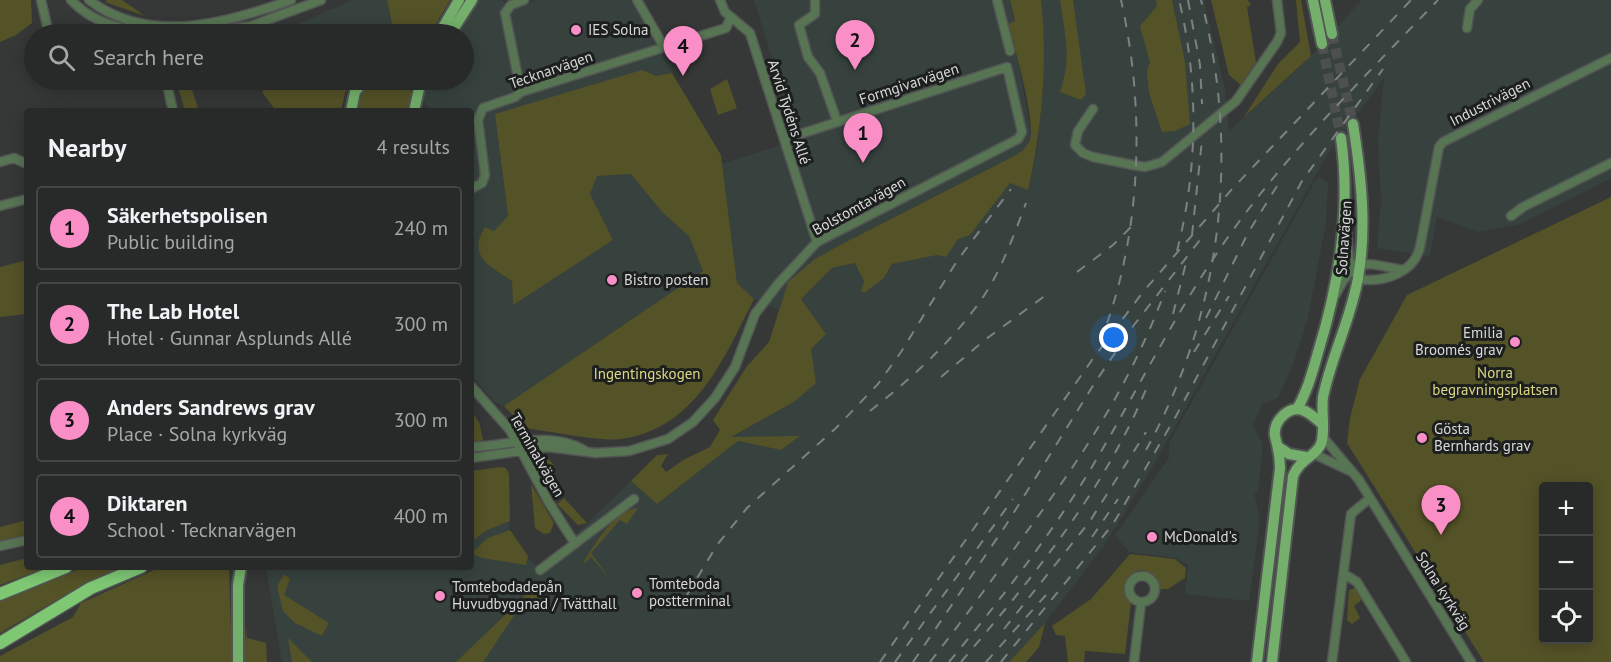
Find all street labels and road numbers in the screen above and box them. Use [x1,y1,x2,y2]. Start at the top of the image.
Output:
street label: Tecknarvägen [507,46,595,93]
street label: Arvid Tydéns Allé [764,57,815,167]
street label: Formgivarvägen [857,59,961,109]
street label: Industrivägen [1446,73,1533,130]
street label: Bolstomtavägen [809,172,909,239]
street label: Solnavägen [1331,200,1356,276]
street label: Terminalvägen [506,409,569,500]
street label: Solna kyrkväg [1412,548,1475,634]

